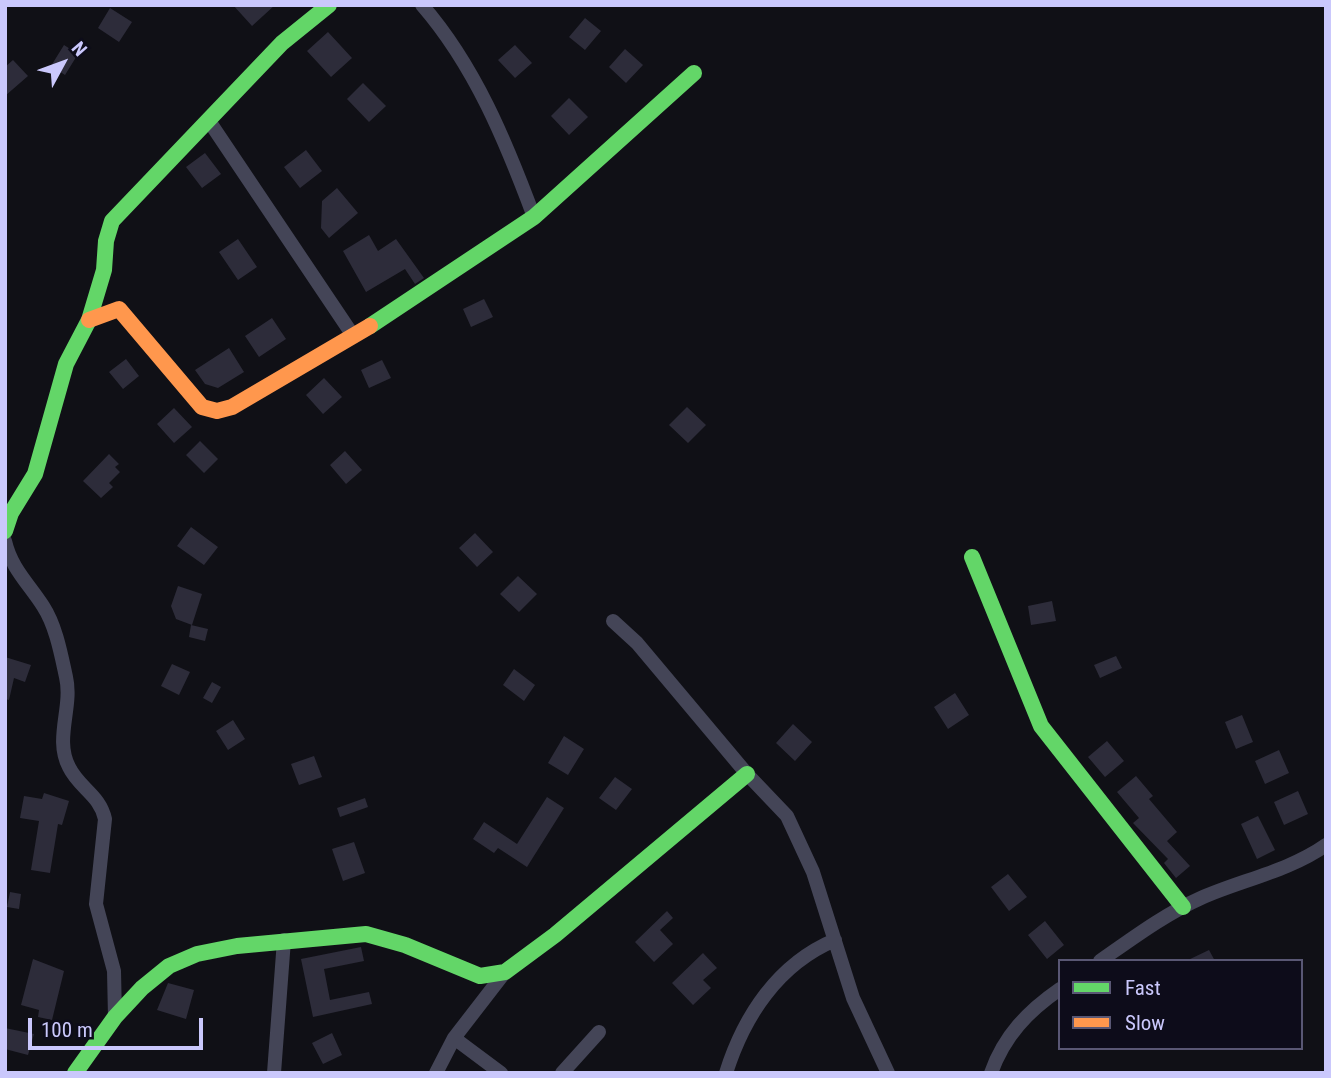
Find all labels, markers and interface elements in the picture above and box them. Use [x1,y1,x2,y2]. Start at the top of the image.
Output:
north arrow [28,28,98,98]
text: N [67,37,92,61]
legend [1058,959,1303,1050]
text: Fast [1125,976,1161,1000]
scale bar [32,1004,206,1048]
text: Slow [1125,1011,1165,1035]
text: 100 m [41,1018,93,1042]

